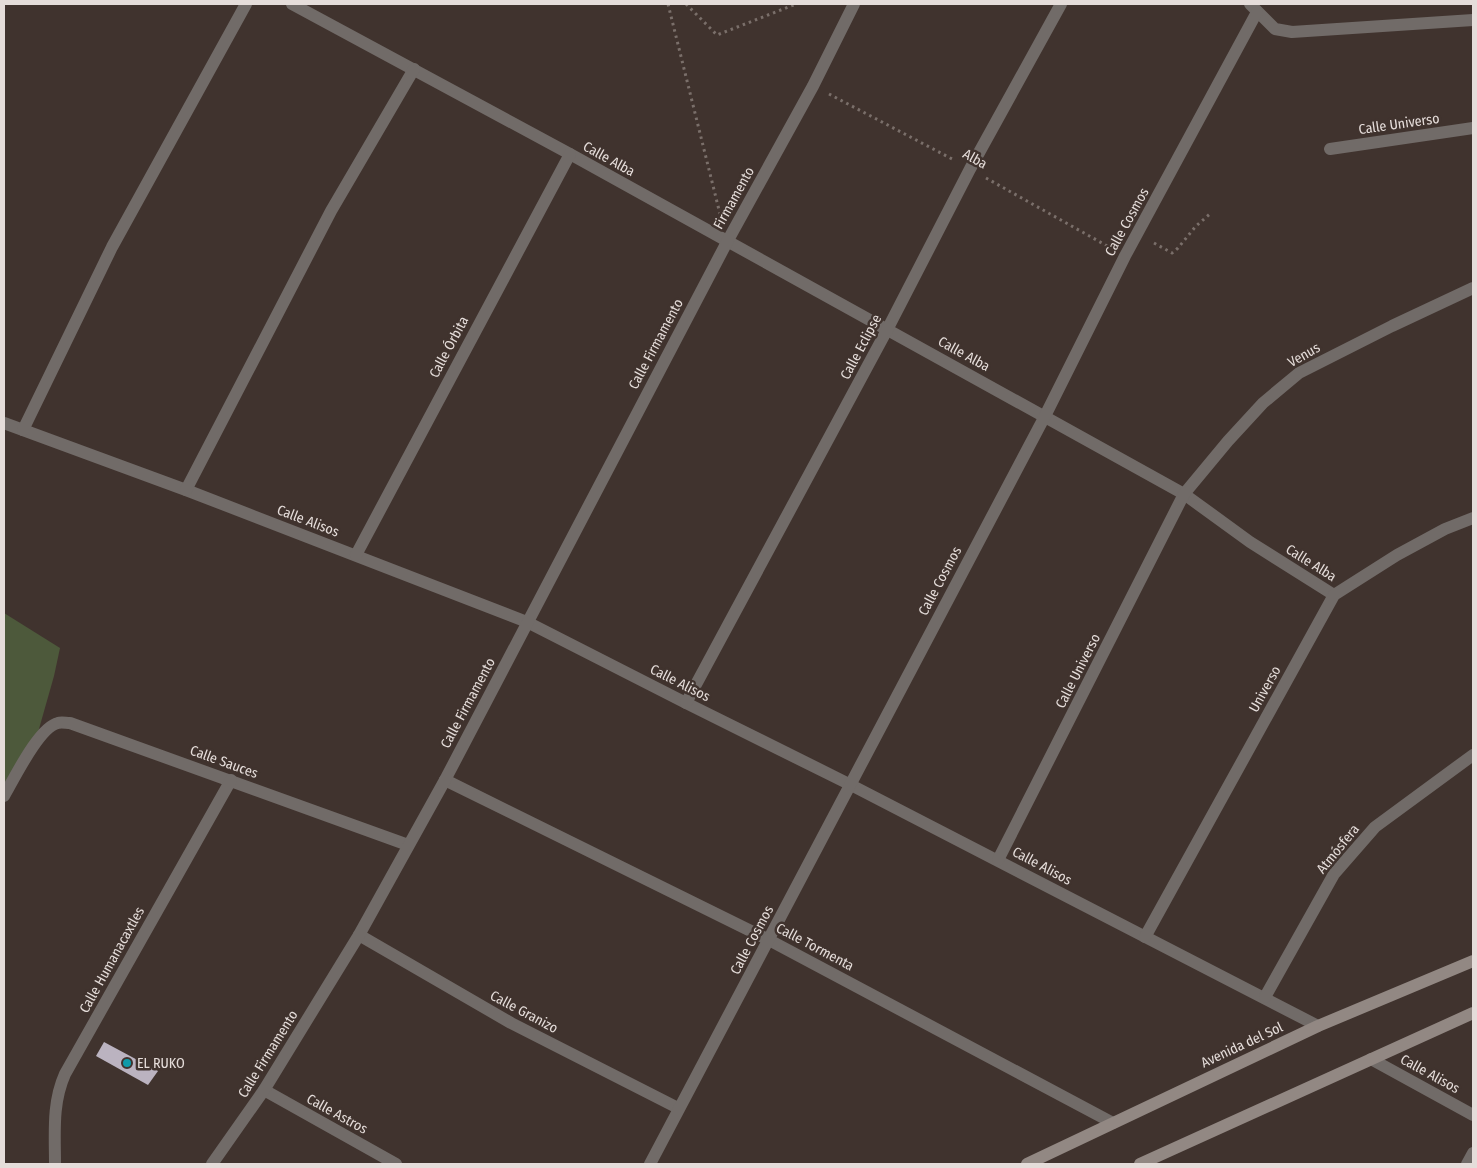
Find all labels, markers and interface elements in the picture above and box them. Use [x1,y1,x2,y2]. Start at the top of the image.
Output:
street label: Calle Universo [1357,110,1441,138]
street label: Calle Alba [580,138,638,180]
street label: Alba [960,145,990,173]
street label: Firmamento [710,164,758,232]
street label: Calle Cosmos [1101,185,1153,259]
street label: Calle Firmamento [625,296,687,392]
street label: Calle Eclipse [837,312,885,382]
street label: Calle Órbita [425,313,472,381]
street label: Calle Alba [935,333,993,375]
street label: Venus [1285,339,1323,371]
street label: Calle Alisos [275,501,341,541]
street label: Calle Alba [1283,541,1340,585]
street label: Calle Cosmos [915,544,965,618]
street label: Calle Universo [1052,631,1104,711]
street label: Calle Firmamento [437,655,499,751]
street label: Calle Alisos [647,661,713,705]
street label: Universo [1245,663,1285,715]
street label: Calle Sauces [188,742,260,782]
street label: Atmósfera [1313,821,1363,877]
street label: Calle Alisos [1009,843,1075,889]
street label: Calle Cosmos [727,903,777,977]
street label: Calle Humanacaxtles [76,904,148,1016]
street label: Calle Tormenta [773,919,857,975]
street label: Calle Granizo [487,987,561,1037]
street label: Calle Firmamento [234,1007,302,1101]
street label: Avenida del Sol [1198,1018,1286,1071]
street label: Calle Alisos [1397,1051,1463,1097]
place label: EL RUKO [137,1055,185,1072]
marker: EL RUKO [121,1057,133,1069]
street label: Calle Astros [304,1090,370,1138]

